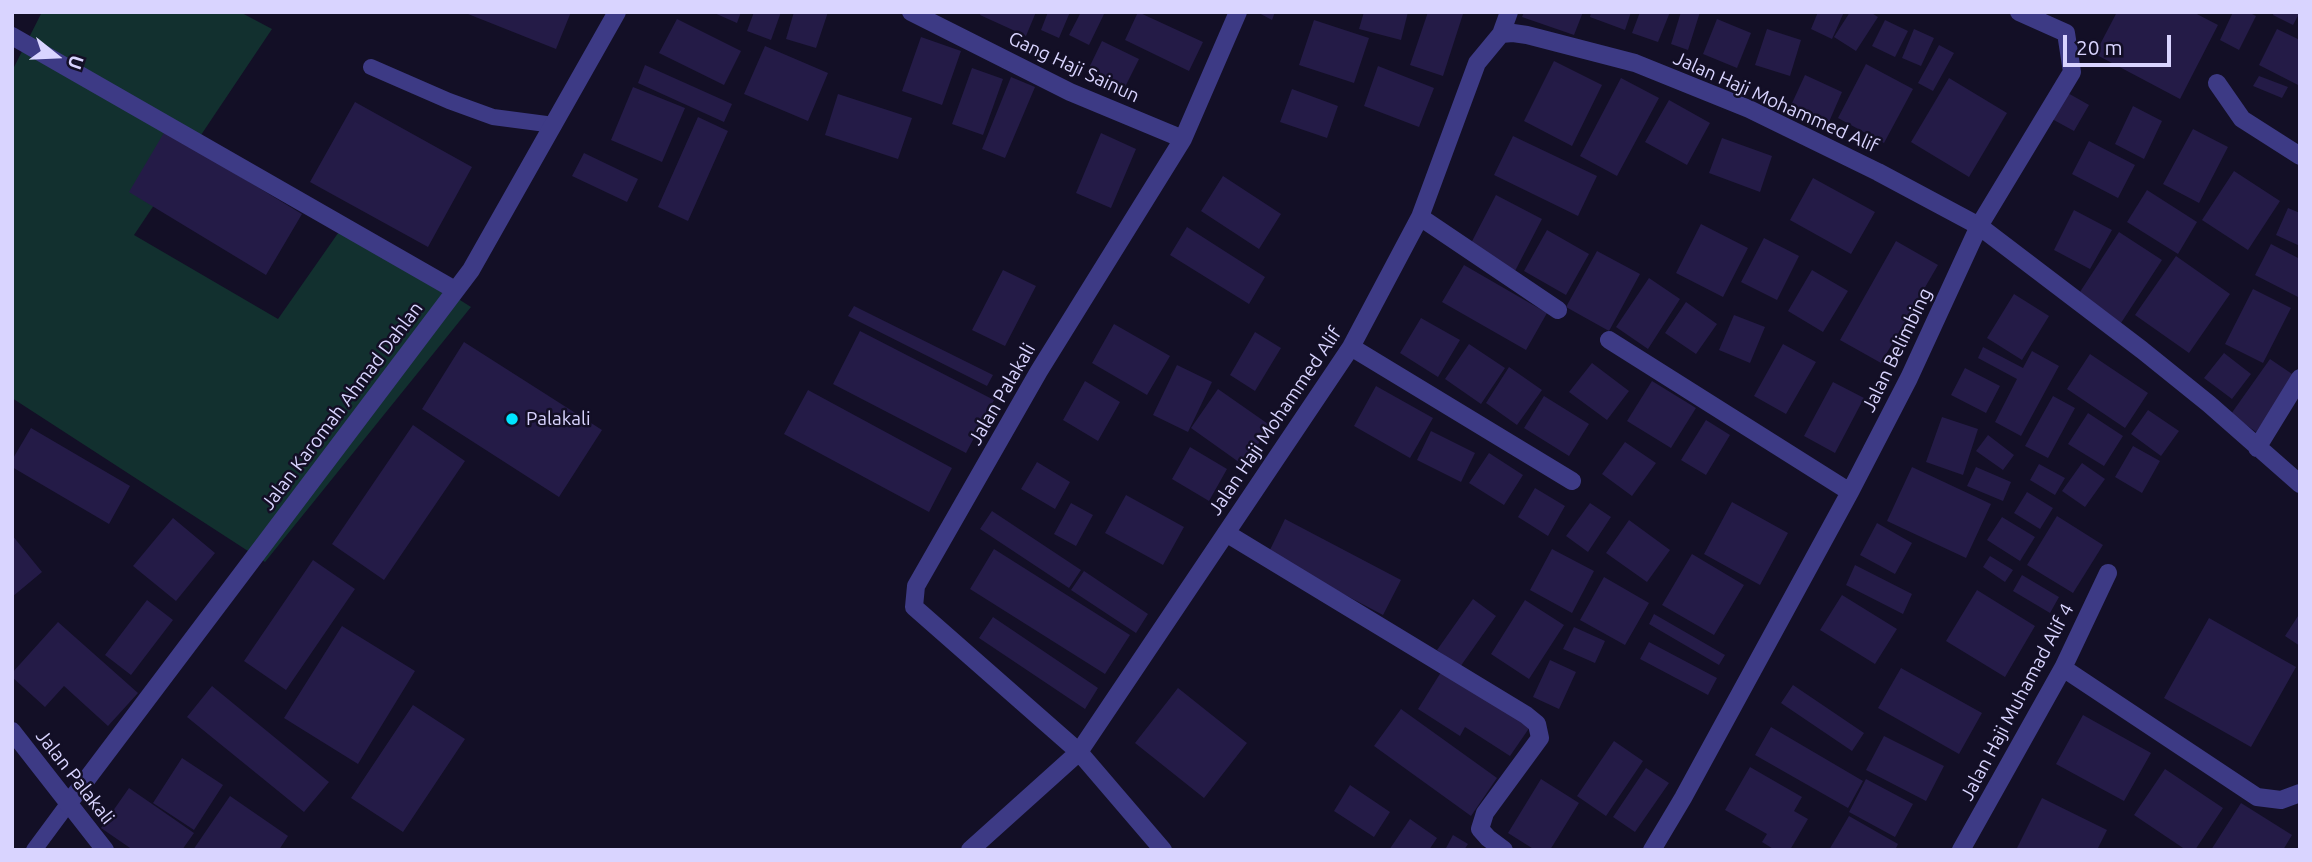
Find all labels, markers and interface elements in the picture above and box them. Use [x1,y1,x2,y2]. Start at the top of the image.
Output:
north arrow [21,21,91,91]
scale bar [2067,21,2176,65]
street label: Gang Haji Sainun [1005,27,1143,107]
text: 20 m [2076,35,2123,59]
street label: Jalan Haji Mohammed Alif [1670,46,1882,158]
text: U [63,53,88,72]
street label: Jalan Belimbing [1857,284,1937,416]
street label: Jalan Karomah Ahmad Dahlan [256,297,428,515]
street label: Jalan Haji Mohammed Alif [1204,323,1346,519]
street label: Jalan Palakali [964,339,1040,449]
place label: Palakali [526,408,591,430]
marker: Palakali [504,411,520,427]
street label: Jalan Haji Muhamad Alif 4 [1955,600,2079,804]
street label: Jalan Palakali [31,725,119,829]

